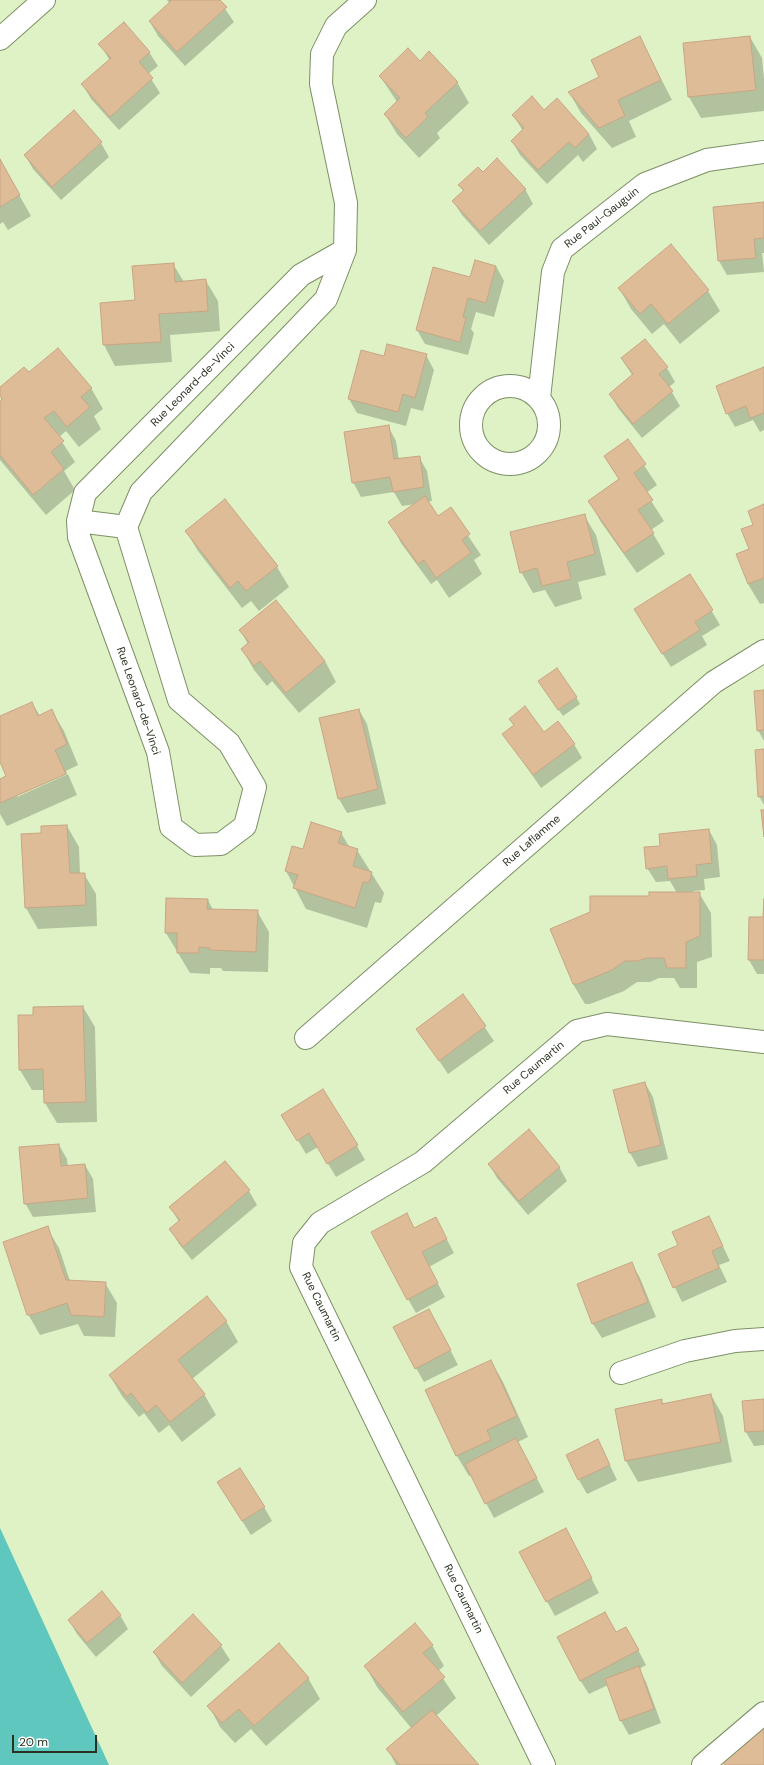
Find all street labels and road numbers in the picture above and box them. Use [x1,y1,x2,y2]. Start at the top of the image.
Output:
street label: Rue Paul-Gauguin [562,185,642,251]
street label: Rue Leonard-de-Vinci [148,340,238,430]
street label: Rue Leonard-de-Vinci [113,645,163,757]
street label: Rue Laflamme [501,812,563,870]
street label: Rue Caumartin [501,1039,567,1097]
street label: Rue Caumartin [299,1270,343,1344]
street label: Rue Caumartin [441,1562,485,1636]

